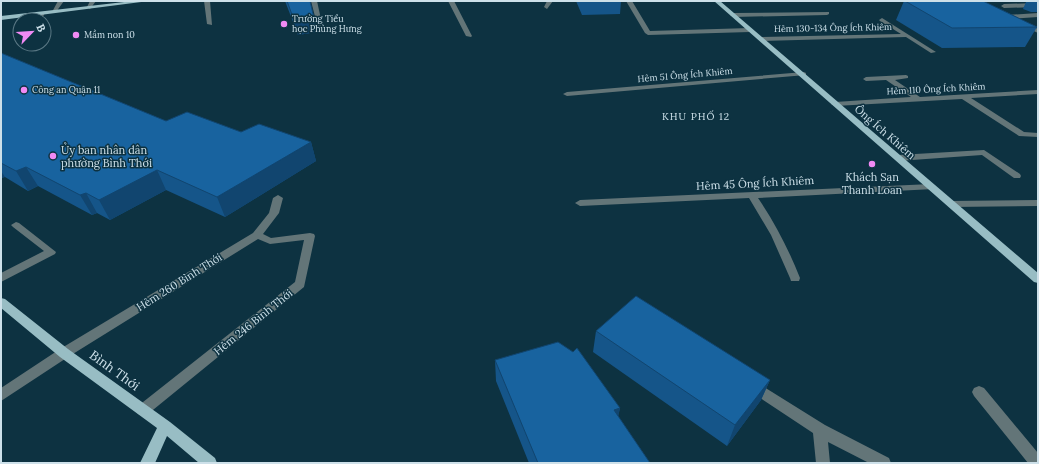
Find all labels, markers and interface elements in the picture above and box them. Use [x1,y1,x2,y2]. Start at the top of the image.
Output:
north arrow [12,12,52,52]
place label: Trường Tiểu học Phùng Hưng [292,13,363,35]
marker: Trường Tiểu học Phùng Hưng [279,19,289,29]
street label: Hẻm 130-134 Ông Ích Khiêm [774,20,892,34]
text: B [33,22,49,34]
place label: Mầm non 10 [84,29,135,40]
marker: Mầm non 10 [71,30,81,40]
street label: Hẻm 51 Ông Ích Khiêm [637,64,733,84]
street label: Hẻm 110 Ông Ích Khiêm [886,79,986,97]
place label: Công an Quận 11 [32,84,100,96]
marker: Công an Quận 11 [19,85,29,95]
street label: Ông Ích Khiêm [852,102,918,162]
district label: KHU PHỐ 12 [662,110,730,123]
place label: Ủy ban nhân dân phường Bình Thới [61,142,152,170]
marker: Ủy ban nhân dân phường Bình Thới [48,151,58,161]
marker: Khách Sạn Thanh Loan [867,159,877,169]
place label: Khách Sạn Thanh Loan [842,170,903,197]
street label: Hẻm 45 Ông Ích Khiêm [696,173,815,193]
street label: Hẻm 260 Bình Thới [134,250,224,314]
street label: Hẻm 246 Bình Thới [211,286,295,358]
street label: Bình Thới [86,346,143,395]

